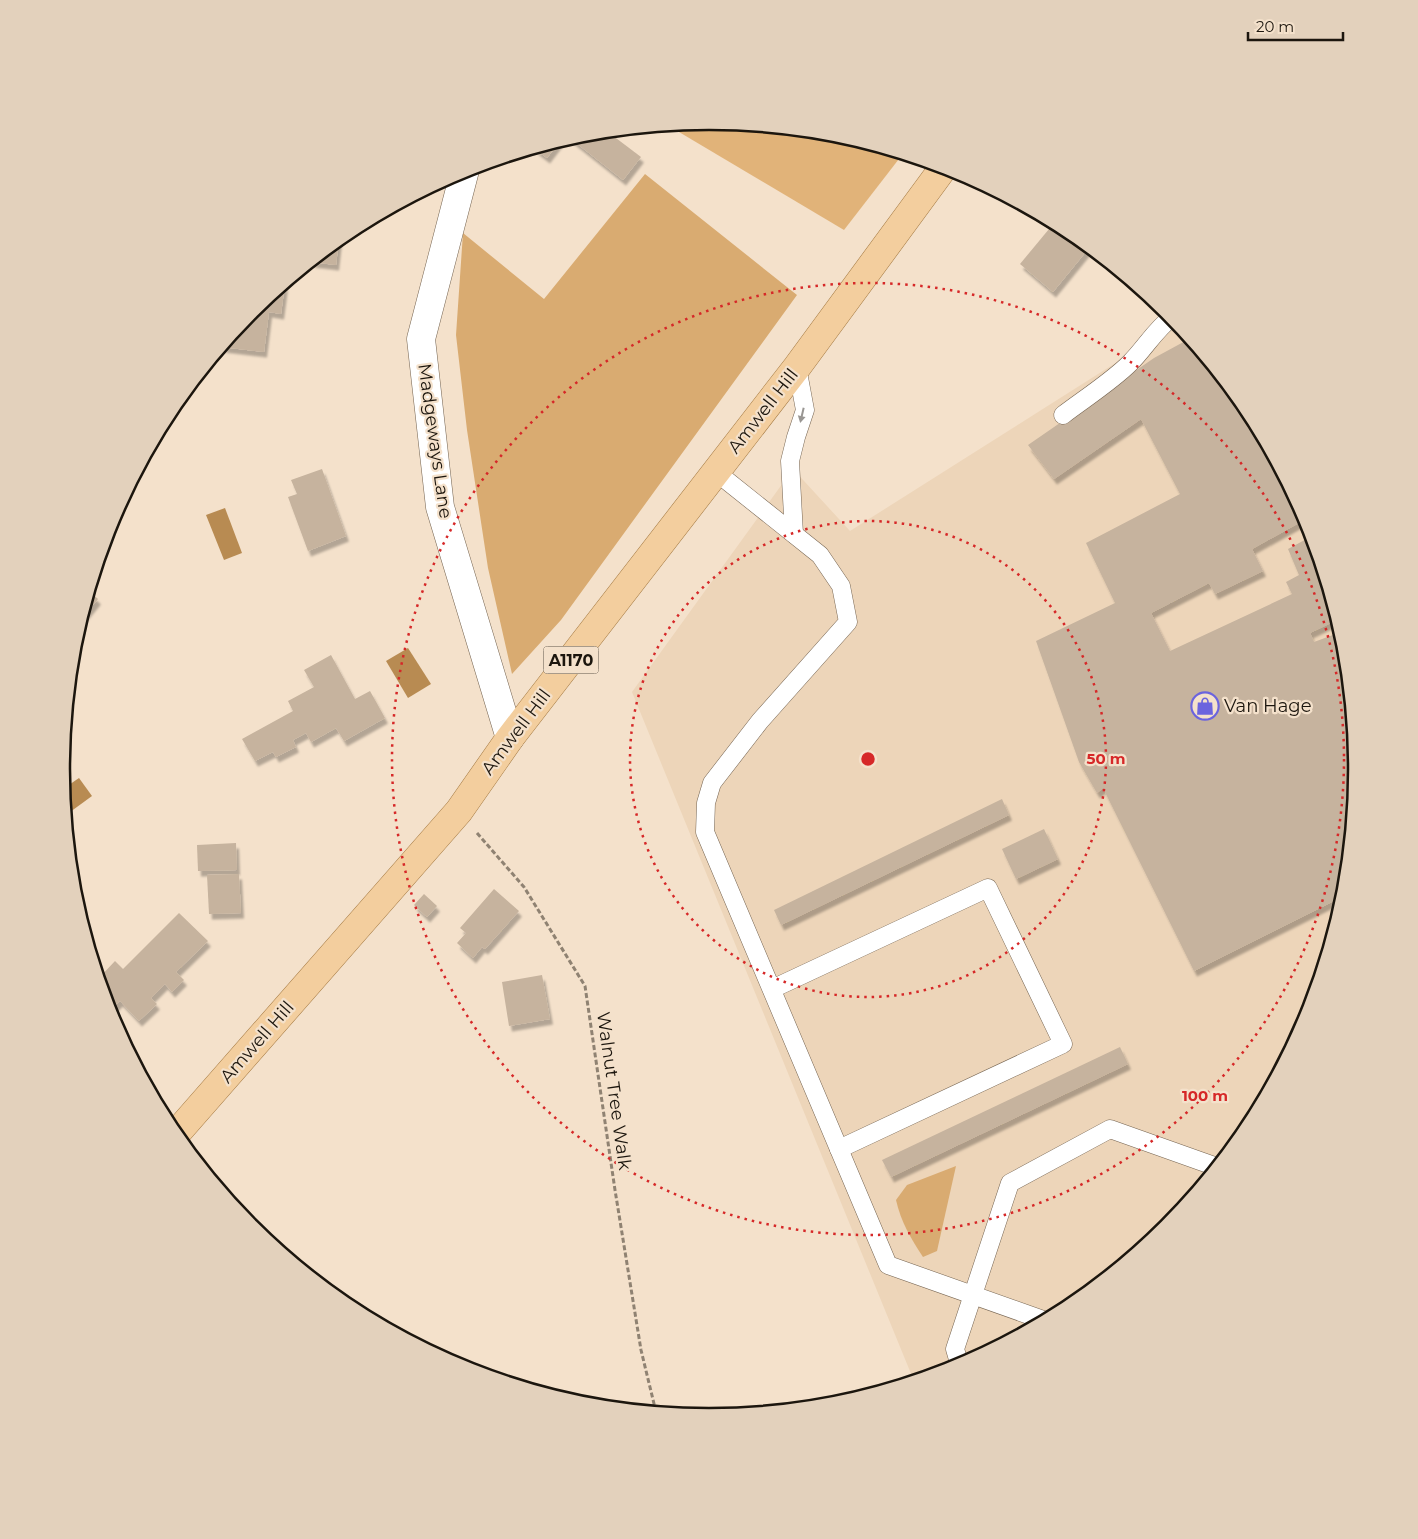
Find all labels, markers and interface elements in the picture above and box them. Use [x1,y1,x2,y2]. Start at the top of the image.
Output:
scale bar [1248,10,1343,42]
text: 20 m [1256,17,1294,36]
street label: Madgeways Lane [413,362,457,520]
street label: Amwell Hill [723,364,803,458]
one-way arrow [798,407,806,423]
road number: A1170 [544,646,598,674]
street label: Amwell Hill [477,685,555,779]
shop icon: Van Hage [1190,691,1220,721]
place label: Van Hage [1224,695,1312,717]
text: 50 m [1086,749,1126,768]
centre of rings [859,750,877,768]
street label: Amwell Hill [215,996,299,1088]
street label: Walnut Tree Walk [592,1010,636,1172]
text: 100 m [1182,1086,1228,1105]

